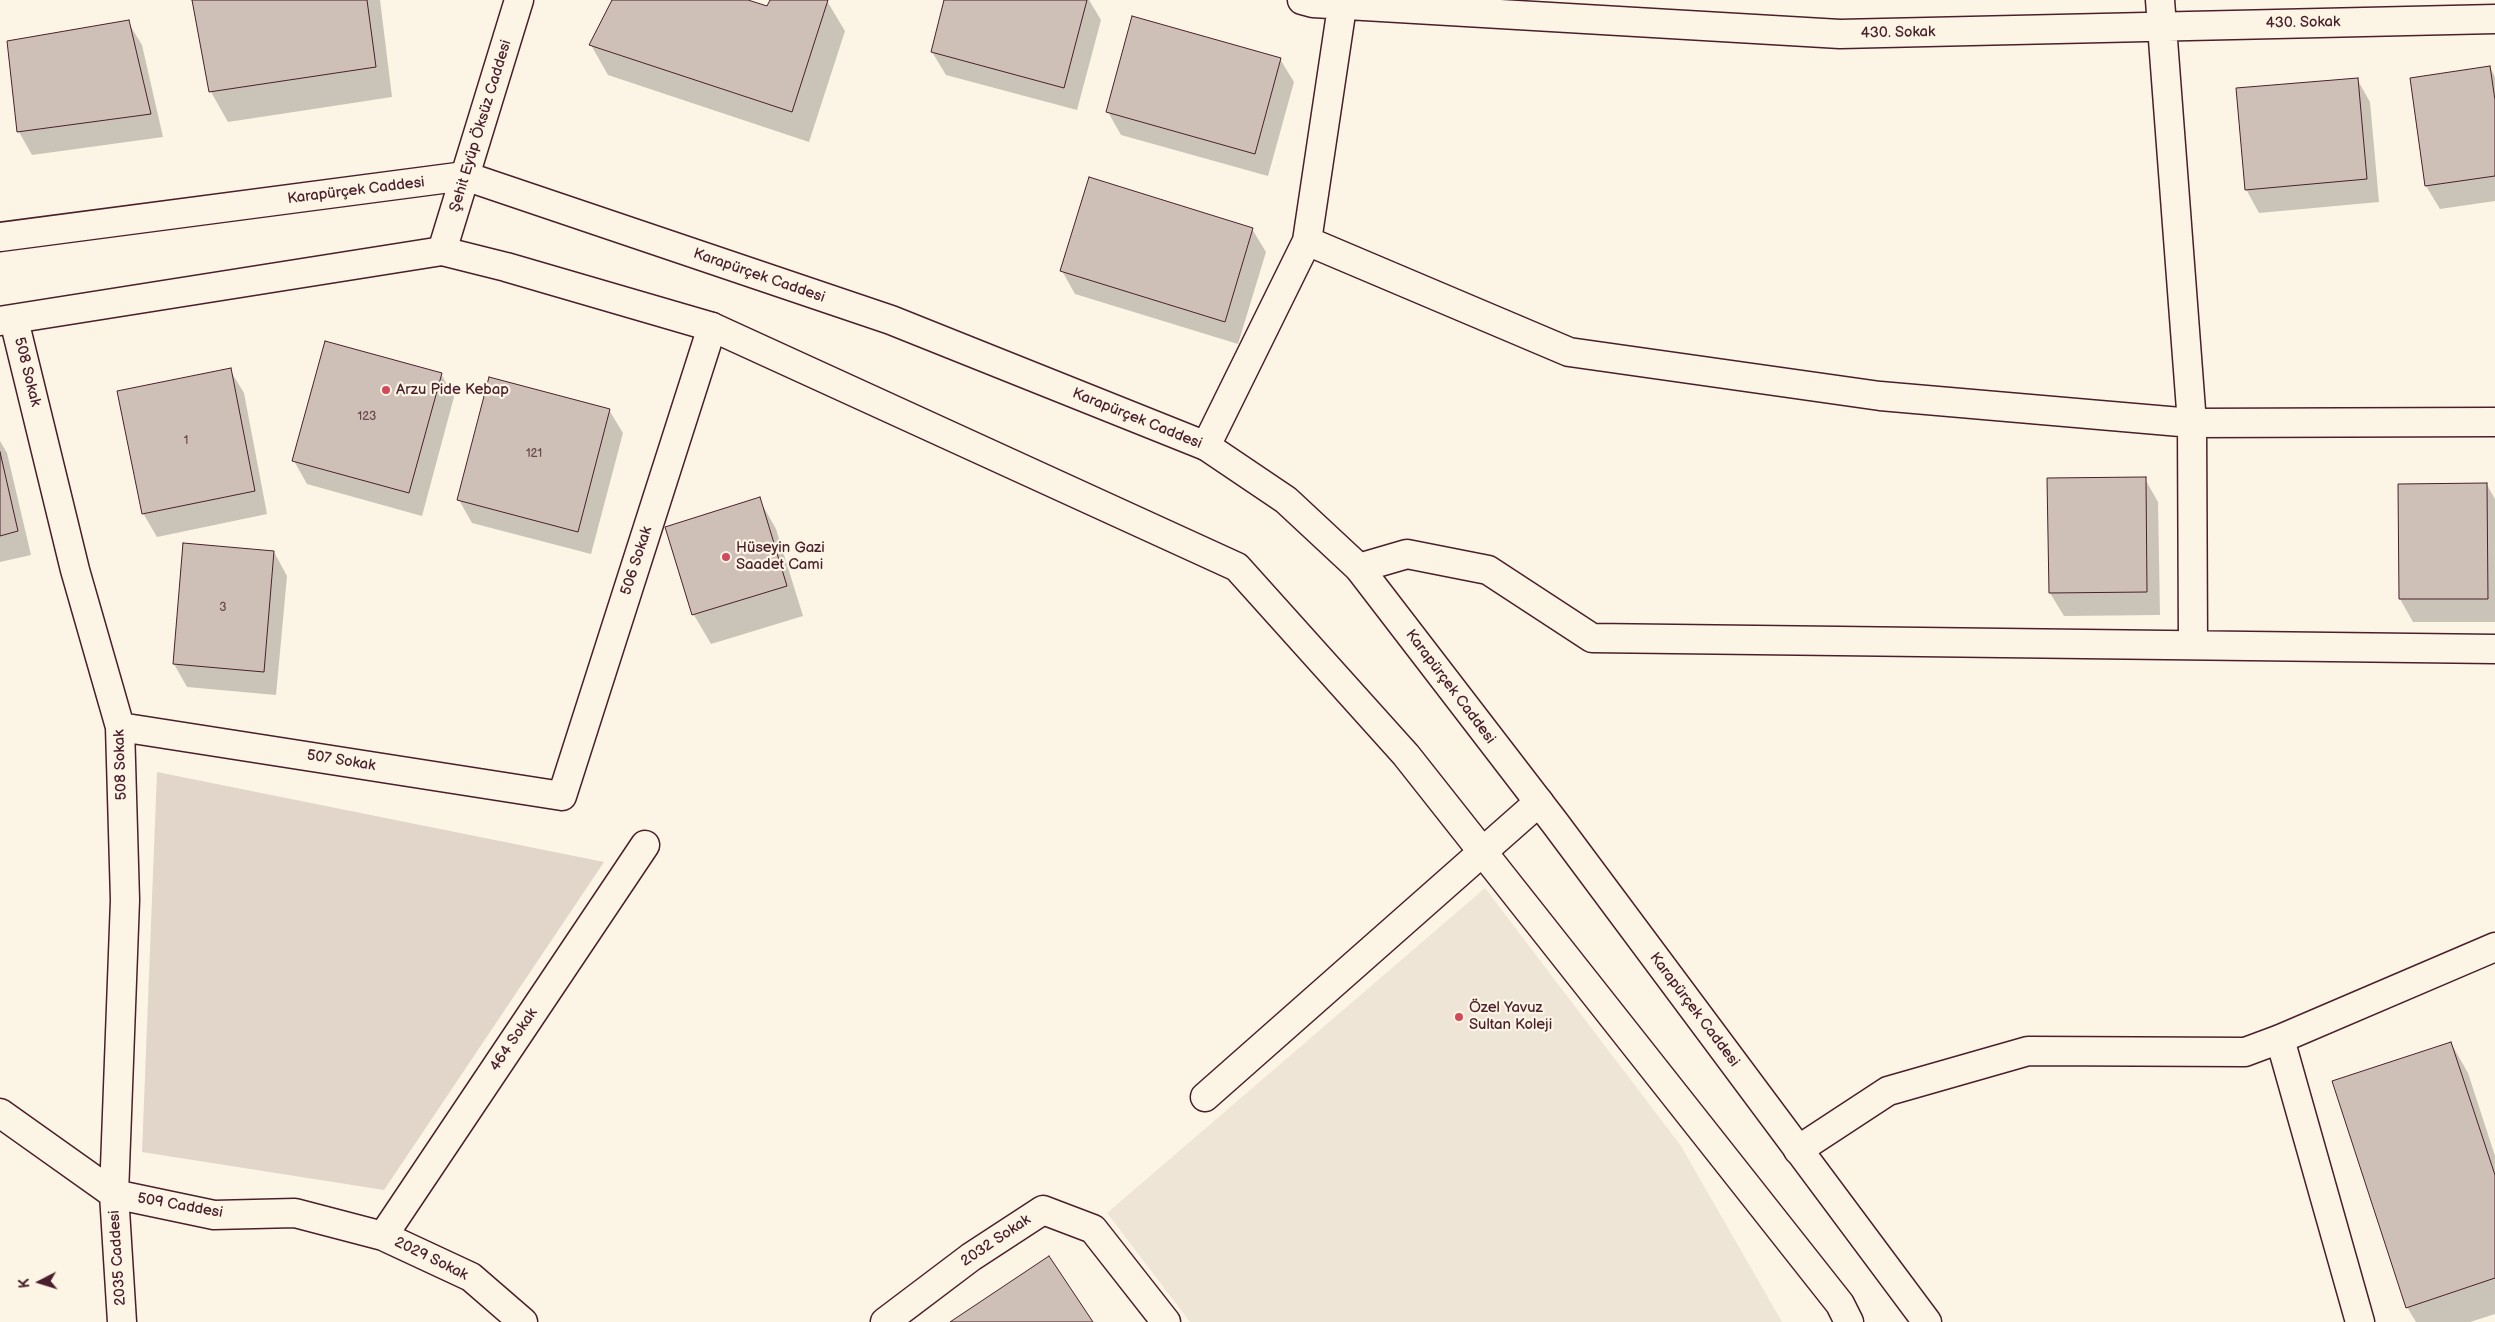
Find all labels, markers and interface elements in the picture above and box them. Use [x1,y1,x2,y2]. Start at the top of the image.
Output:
street label: 430. Sokak [2265,13,2341,33]
street label: 430. Sokak [1860,23,1936,43]
street label: Şehit Eyüp Öksüz Caddesi [446,38,516,214]
street label: Karapürçek Caddesi [286,174,426,208]
street label: Karapürçek Caddesi [691,245,827,307]
street label: 508 Sokak [10,336,44,408]
place label: Arzu Pide Kebap [396,381,509,399]
marker: Arzu Pide Kebap [380,384,392,396]
street label: Karapürçek Caddesi [1070,385,1204,453]
house number: 123 [358,410,376,424]
house number: 1 [184,434,188,448]
house number: 121 [526,447,542,461]
street label: 506 Sokak [617,524,657,598]
place label: Hüseyin Gazi Saadet Cami [736,539,825,574]
marker: Hüseyin Gazi Saadet Cami [720,551,732,563]
house number: 3 [219,601,227,615]
street label: Karapürçek Caddesi [1401,626,1499,748]
street label: 508 Sokak [111,729,131,801]
street label: 507 Sokak [305,747,377,775]
street label: Karapürçek Caddesi [1645,949,1743,1071]
place label: Özel Yavuz Sultan Koleji [1469,999,1552,1034]
street label: 464 Sokak [486,1005,542,1075]
marker: Özel Yavuz Sultan Koleji [1453,1011,1465,1023]
street label: 509 Caddesi [136,1190,224,1222]
street label: 2035 Caddesi [106,1210,130,1306]
street label: 2032 Sokak [958,1211,1034,1271]
street label: 2029 Sokak [391,1233,471,1285]
north arrow [15,1257,65,1307]
text: K [16,1278,33,1289]

